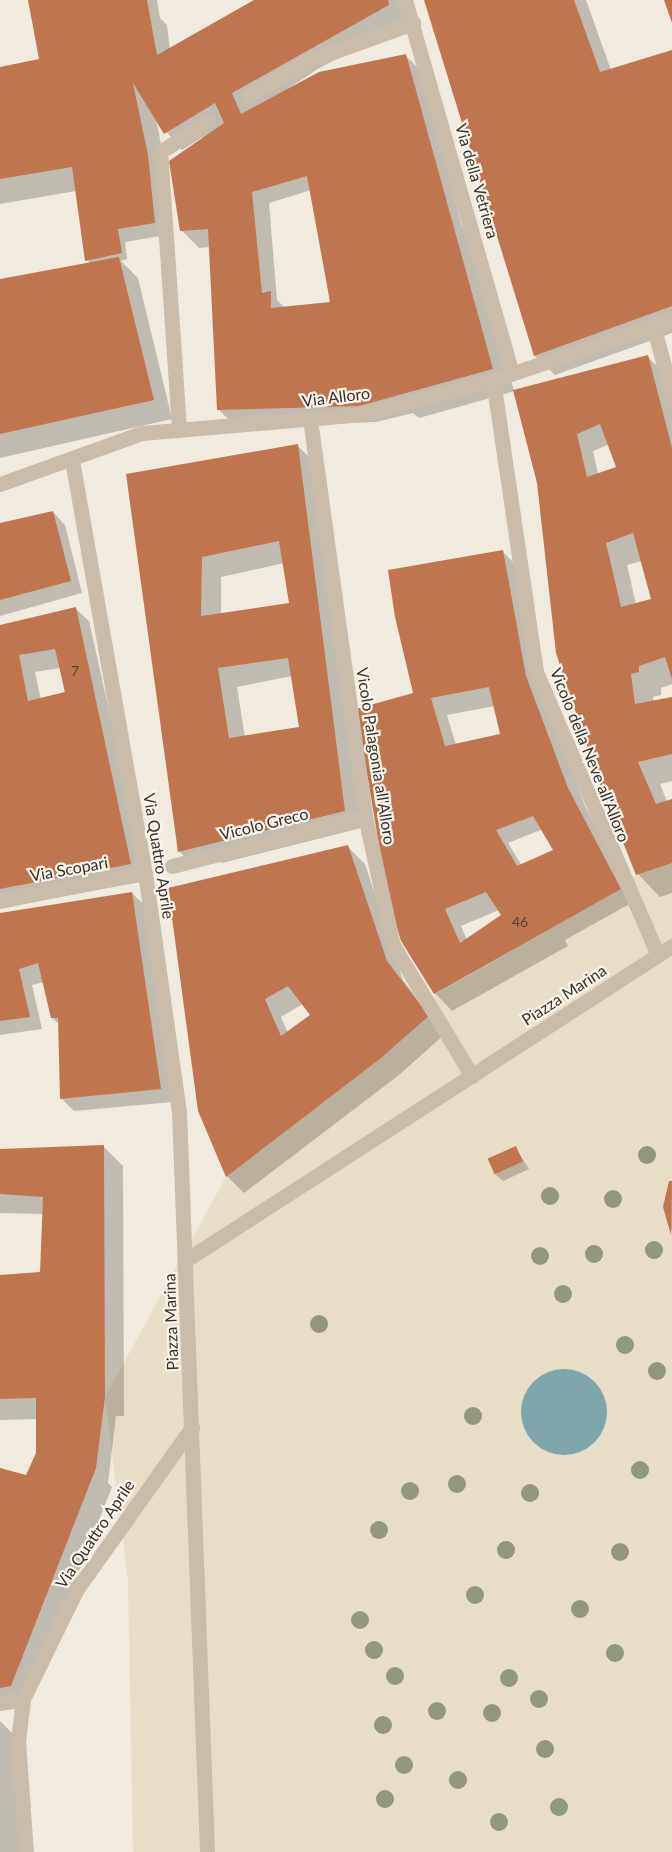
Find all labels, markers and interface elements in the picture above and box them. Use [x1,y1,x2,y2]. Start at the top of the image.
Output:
street label: Via della Vetriera [451,121,503,241]
street label: Via Alloro [301,383,371,411]
house number: 7 [71,663,79,679]
street label: Vicolo della Neve all'Alloro [546,665,634,845]
street label: Vicolo Palagonia all'Alloro [353,666,399,846]
street label: Via Quattro Aprile [140,792,178,920]
street label: Vicolo Greco [218,804,310,844]
street label: Via Scopari [29,853,109,885]
house number: 46 [512,914,528,930]
street label: Piazza Marina [518,961,610,1029]
street label: Piazza Marina [160,1273,182,1371]
street label: Via Quattro Aprile [51,1476,139,1592]

